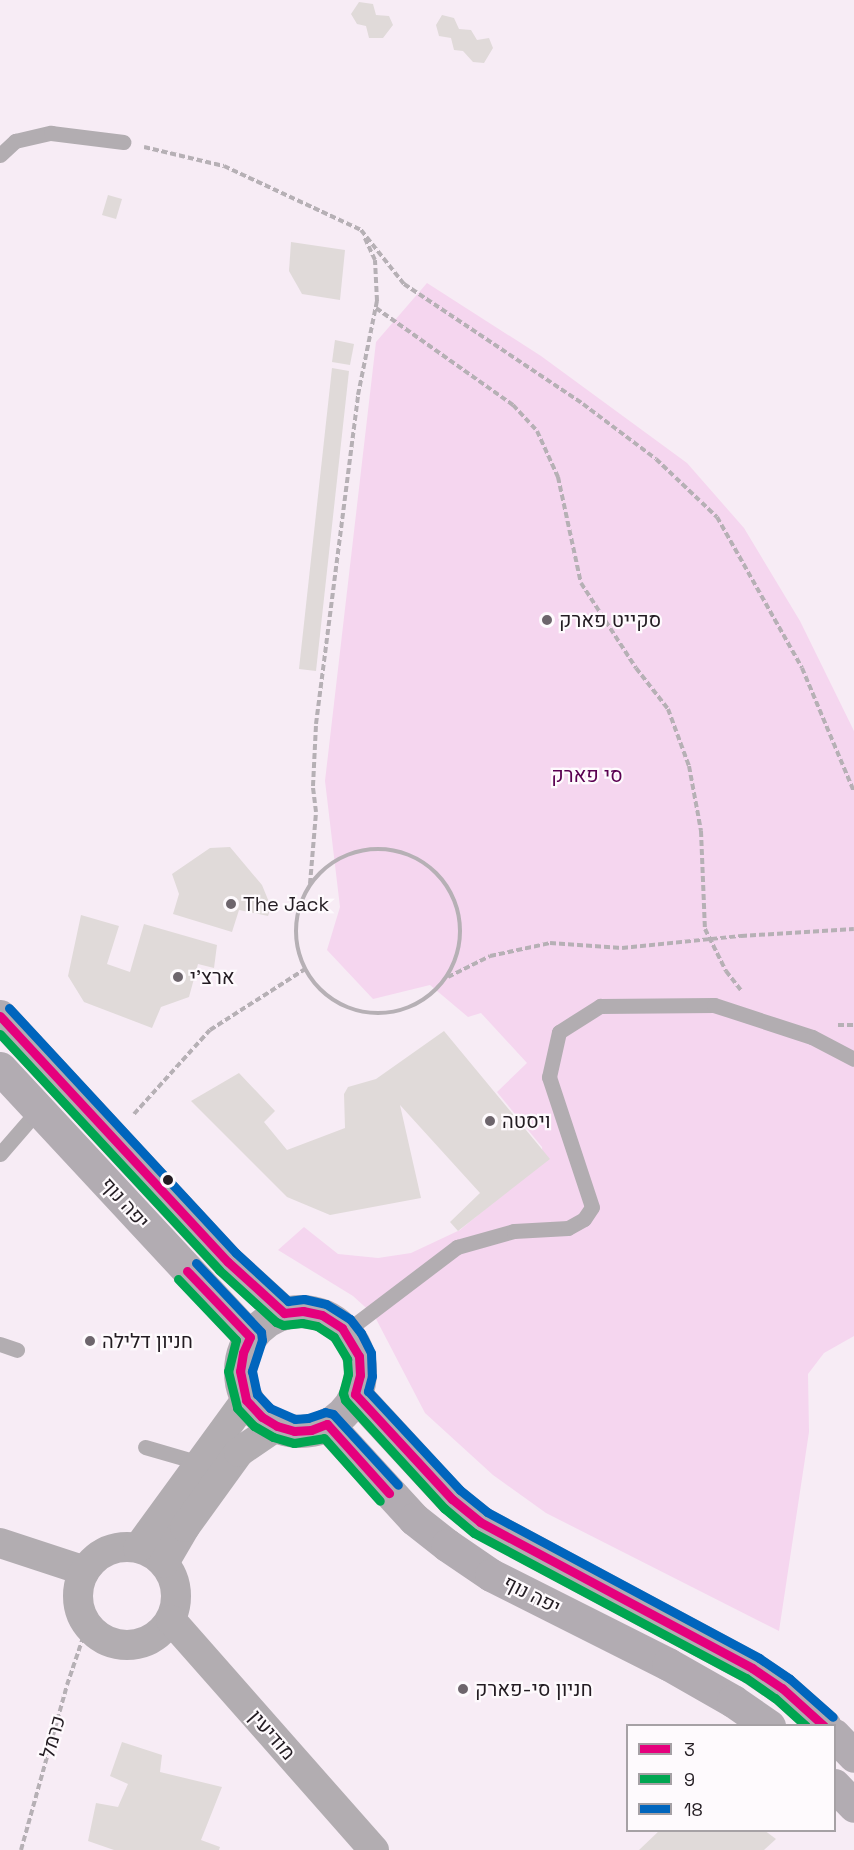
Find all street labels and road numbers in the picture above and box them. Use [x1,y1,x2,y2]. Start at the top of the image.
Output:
street label: יפה נוף [96,1172,154,1234]
street label: יפה נוף [500,1571,564,1619]
street label: מודיעין [244,1705,300,1765]
street label: כרמל [35,1713,71,1761]

